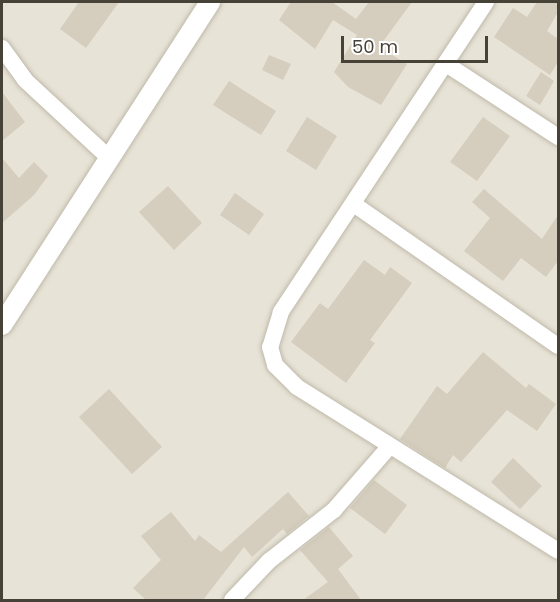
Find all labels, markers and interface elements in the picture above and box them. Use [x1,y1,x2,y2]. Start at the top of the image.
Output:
scale bar [344,24,491,62]
text: 50 m [352,34,398,59]

